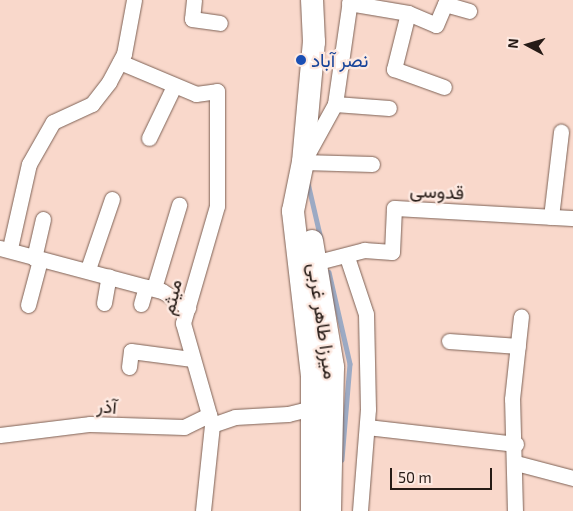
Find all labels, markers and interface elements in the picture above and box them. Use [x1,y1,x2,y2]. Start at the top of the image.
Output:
north arrow [503,20,553,70]
text: N [504,37,522,49]
place label: نصر آباد [311,49,368,71]
marker: نصر آباد [295,54,307,66]
street label: قدوسی [409,178,465,204]
street label: میرزا طاهر غربی [304,261,342,381]
street label: میثم [156,277,186,317]
street label: آذر [96,394,118,418]
scale bar [393,458,496,490]
text: 50 m [398,468,432,486]

